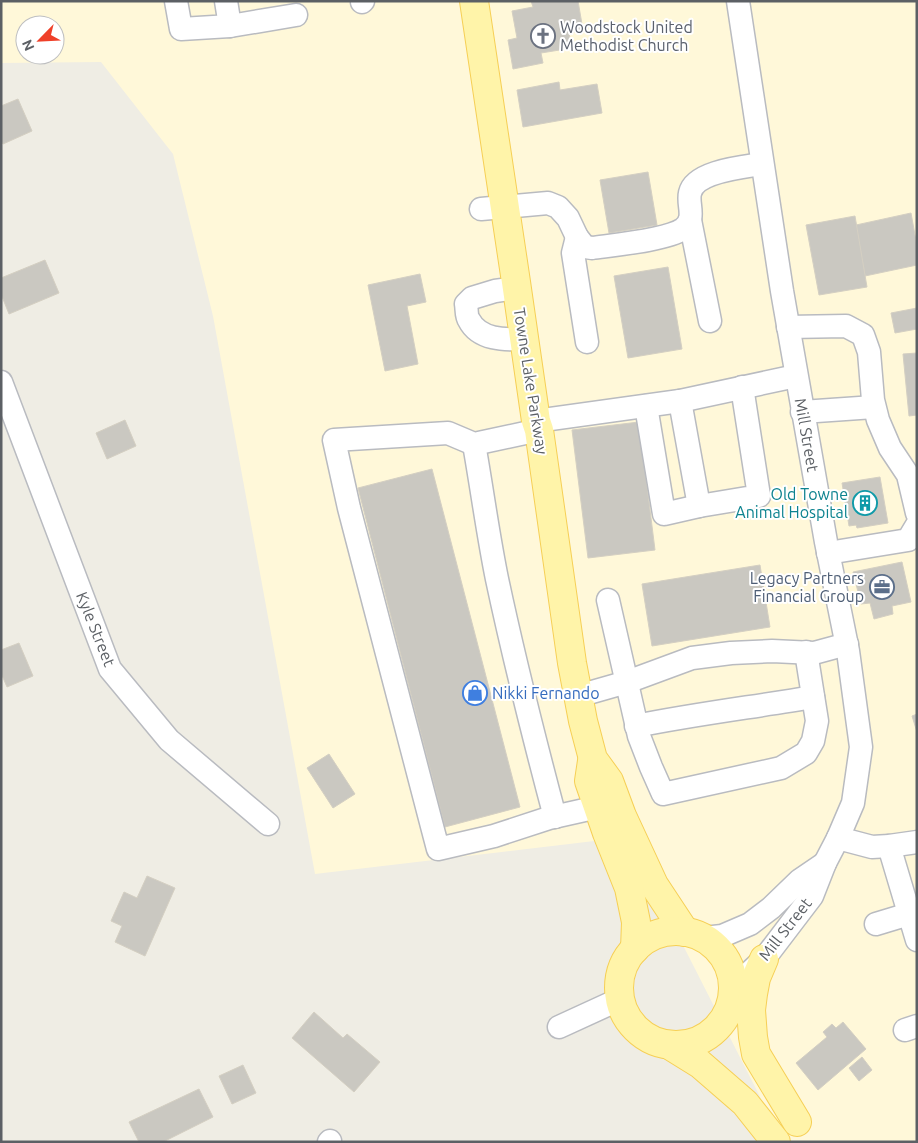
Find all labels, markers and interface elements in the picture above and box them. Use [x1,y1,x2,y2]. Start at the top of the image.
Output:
north arrow [15,15,65,65]
place label: Woodstock United Methodist Church [560,18,693,54]
church icon: Woodstock United Methodist Church [530,23,556,49]
text: N [19,37,38,53]
street label: Towne Lake Parkway [511,306,552,456]
street label: Mill Street [792,397,822,474]
place label: Old Towne Animal Hospital [735,485,848,521]
building icon: Old Towne Animal Hospital [852,490,878,516]
place label: Legacy Partners Financial Group [750,569,864,605]
office icon: Legacy Partners Financial Group [869,574,895,600]
street label: Kyle Street [73,589,119,670]
shop icon: Nikki Fernando [462,680,488,706]
place label: Nikki Fernando [492,684,600,702]
street label: Mill Street [755,894,815,964]

